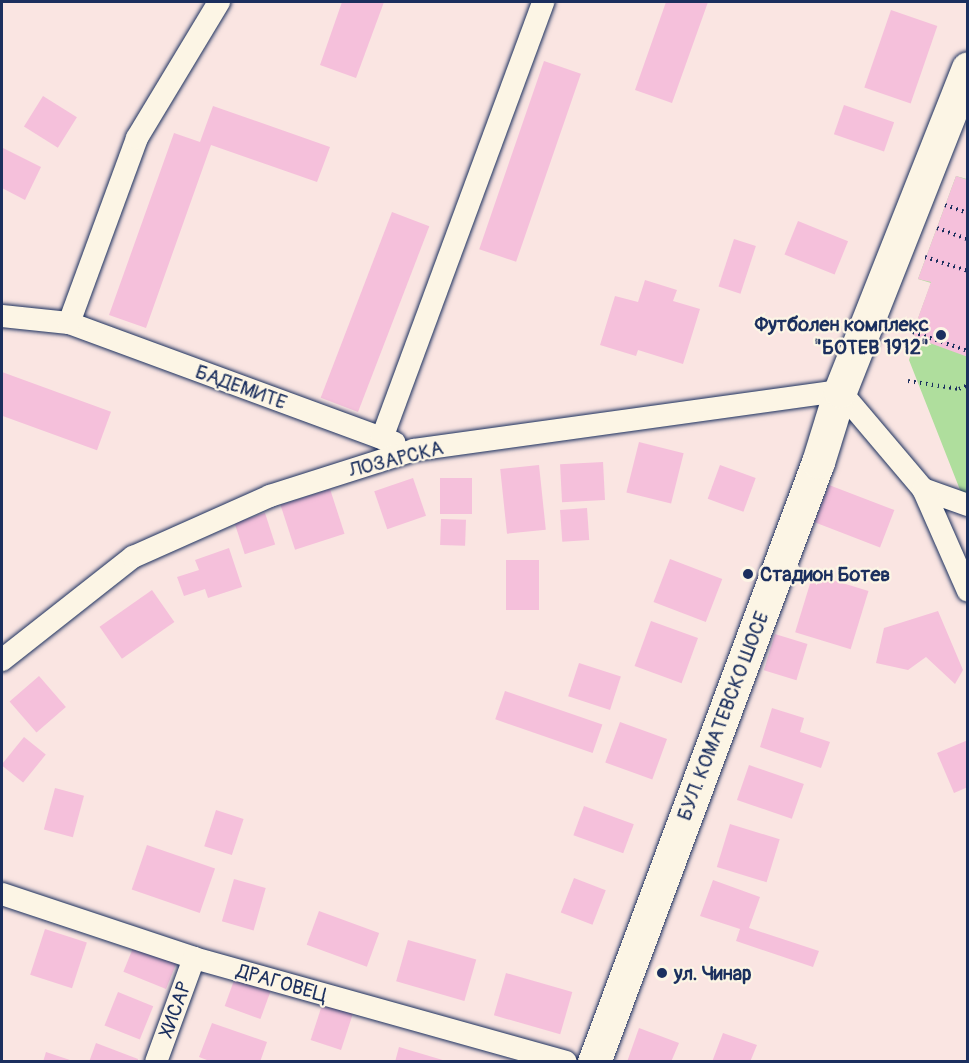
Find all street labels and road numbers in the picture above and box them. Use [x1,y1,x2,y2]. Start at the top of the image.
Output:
street label: БАДЕМИТЕ [192,359,290,415]
street label: ЛОЗАРСКА [346,436,446,482]
street label: БУЛ. КОМАТЕВСКО ШОСЕ [672,608,774,824]
street label: ДРАГОВЕЦ [234,959,330,1007]
street label: ХИСАР [154,979,196,1041]

